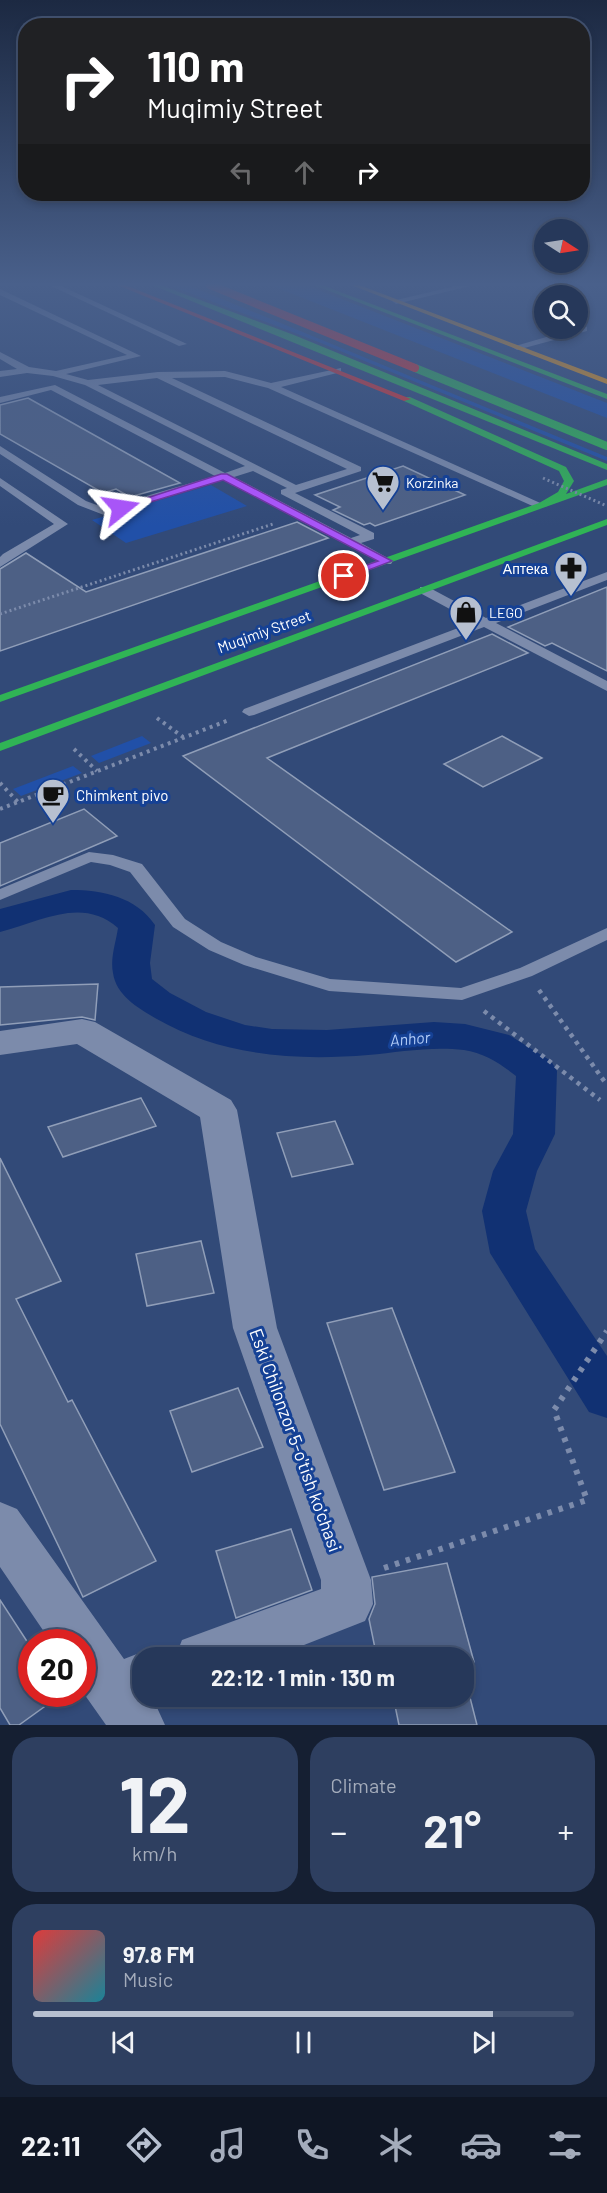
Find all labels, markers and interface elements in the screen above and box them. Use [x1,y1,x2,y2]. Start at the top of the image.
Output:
text: 110 m [147,40,244,90]
icon: right [48,42,126,120]
text: Muqimiy Street [147,91,323,123]
icon: left [225,156,258,189]
icon: ahead [288,156,321,189]
icon: right [351,156,384,189]
north arrow [534,219,588,273]
map controls [534,219,588,339]
button: search [534,285,588,339]
supermarket icon: Korzinka [365,464,401,511]
place label: Korzinka [406,474,459,491]
position arrow [89,476,153,540]
pin [318,550,369,601]
pharmacy icon: Аптека [553,550,589,597]
icon: arrive [327,559,360,592]
place label: Аптека [503,560,548,577]
shop icon: LEGO [448,594,484,641]
place label: LEGO [489,604,523,621]
street label: Muqimiy Street [215,606,313,656]
cafe icon: Chimkent pivo [35,777,71,824]
place label: Chimkent pivo [76,786,168,804]
water label: Anhor [389,1027,432,1049]
street label: Eski Chilonzor 5-o'tish ko'chasi [245,1325,347,1555]
speed limit sign: 20 [18,1629,96,1707]
text: 22:12 · 1 min · 130 m [211,1664,395,1690]
text: 12 [119,1755,190,1849]
text: Climate [331,1773,397,1797]
text: 21° [423,1803,481,1857]
text: − [331,1811,347,1851]
text: + [558,1811,574,1851]
text: km/h [132,1841,177,1865]
text: 97.8 FM [123,1941,194,1967]
text: Music [123,1967,173,1991]
icon: previous [107,2026,140,2059]
icon: pause [287,2026,320,2059]
icon: next [467,2026,500,2059]
icon: directions [123,2124,165,2166]
icon: music [207,2124,249,2166]
icon: phone [291,2124,333,2166]
icon: climate [375,2124,417,2166]
icon: car [460,2124,502,2166]
icon: filters [544,2124,586,2166]
text: 22:11 [21,2129,80,2161]

